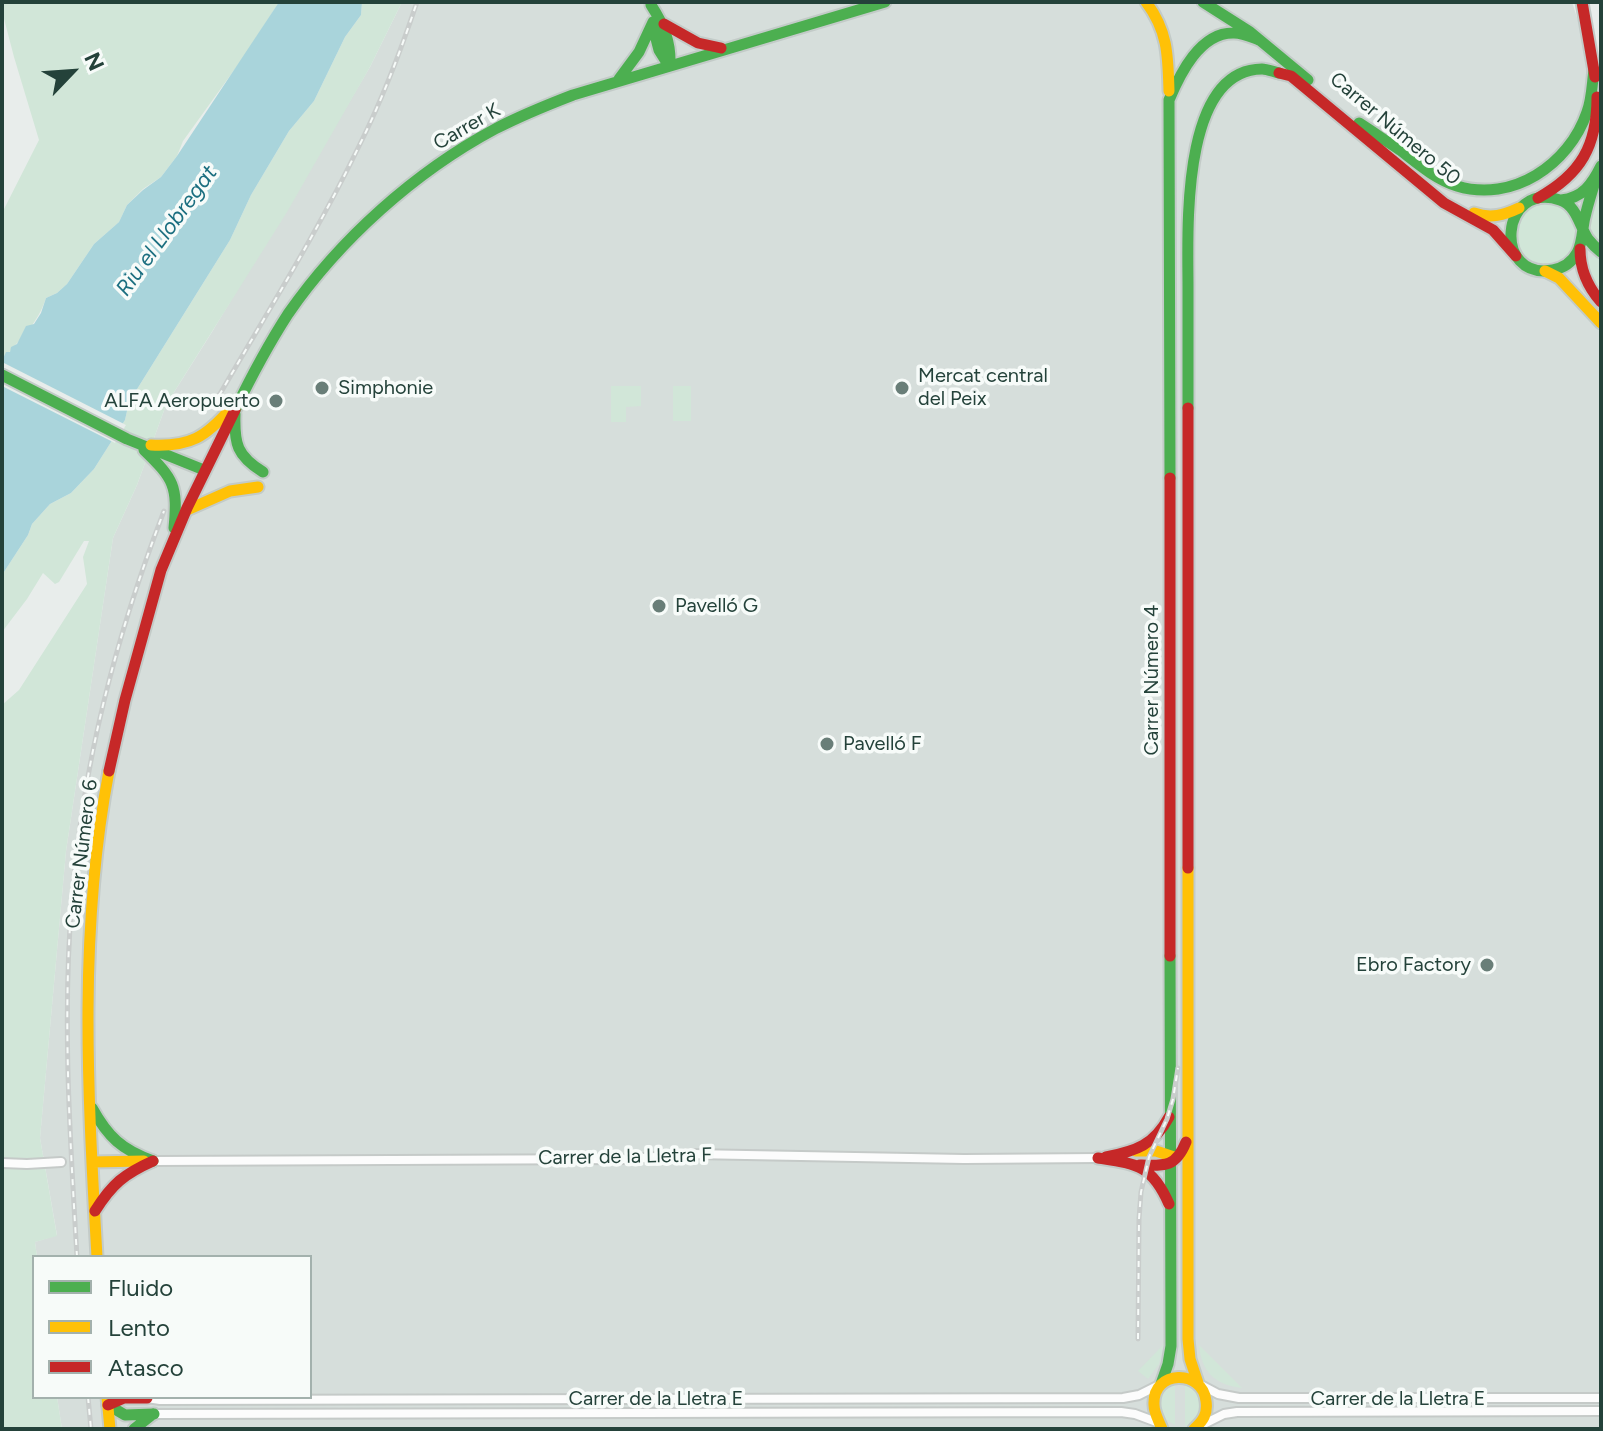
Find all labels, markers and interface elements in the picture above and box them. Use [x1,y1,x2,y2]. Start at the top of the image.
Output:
north arrow [32,32,112,112]
text: N [78,48,110,75]
street label: Carrer Número 50 [1325,67,1465,191]
street label: Carrer K [429,98,505,156]
water label: Riu el Llobregat [111,161,223,301]
place label: Mercat central del Peix [918,364,1048,411]
place label: Simphonie [338,376,433,400]
marker: Simphonie [313,379,331,397]
marker: Mercat central del Peix [893,379,911,397]
place label: ALFA Aeropuerto [104,389,260,413]
marker: ALFA Aeropuerto [267,392,285,410]
place label: Pavelló G [675,594,758,618]
marker: Pavelló G [650,597,668,615]
street label: Carrer Número 4 [1140,604,1164,756]
place label: Pavelló F [843,732,922,756]
marker: Pavelló F [818,735,836,753]
street label: Carrer Número 6 [61,778,103,930]
place label: Ebro Factory [1356,953,1471,977]
marker: Ebro Factory [1478,956,1496,974]
street label: Carrer de la Lletra F [538,1143,712,1171]
legend [32,1255,312,1399]
text: Fluido [108,1273,173,1302]
text: Lento [108,1313,170,1342]
text: Atasco [108,1353,184,1382]
street label: Carrer de la Lletra E [569,1387,743,1411]
street label: Carrer de la Lletra E [1311,1387,1485,1411]

